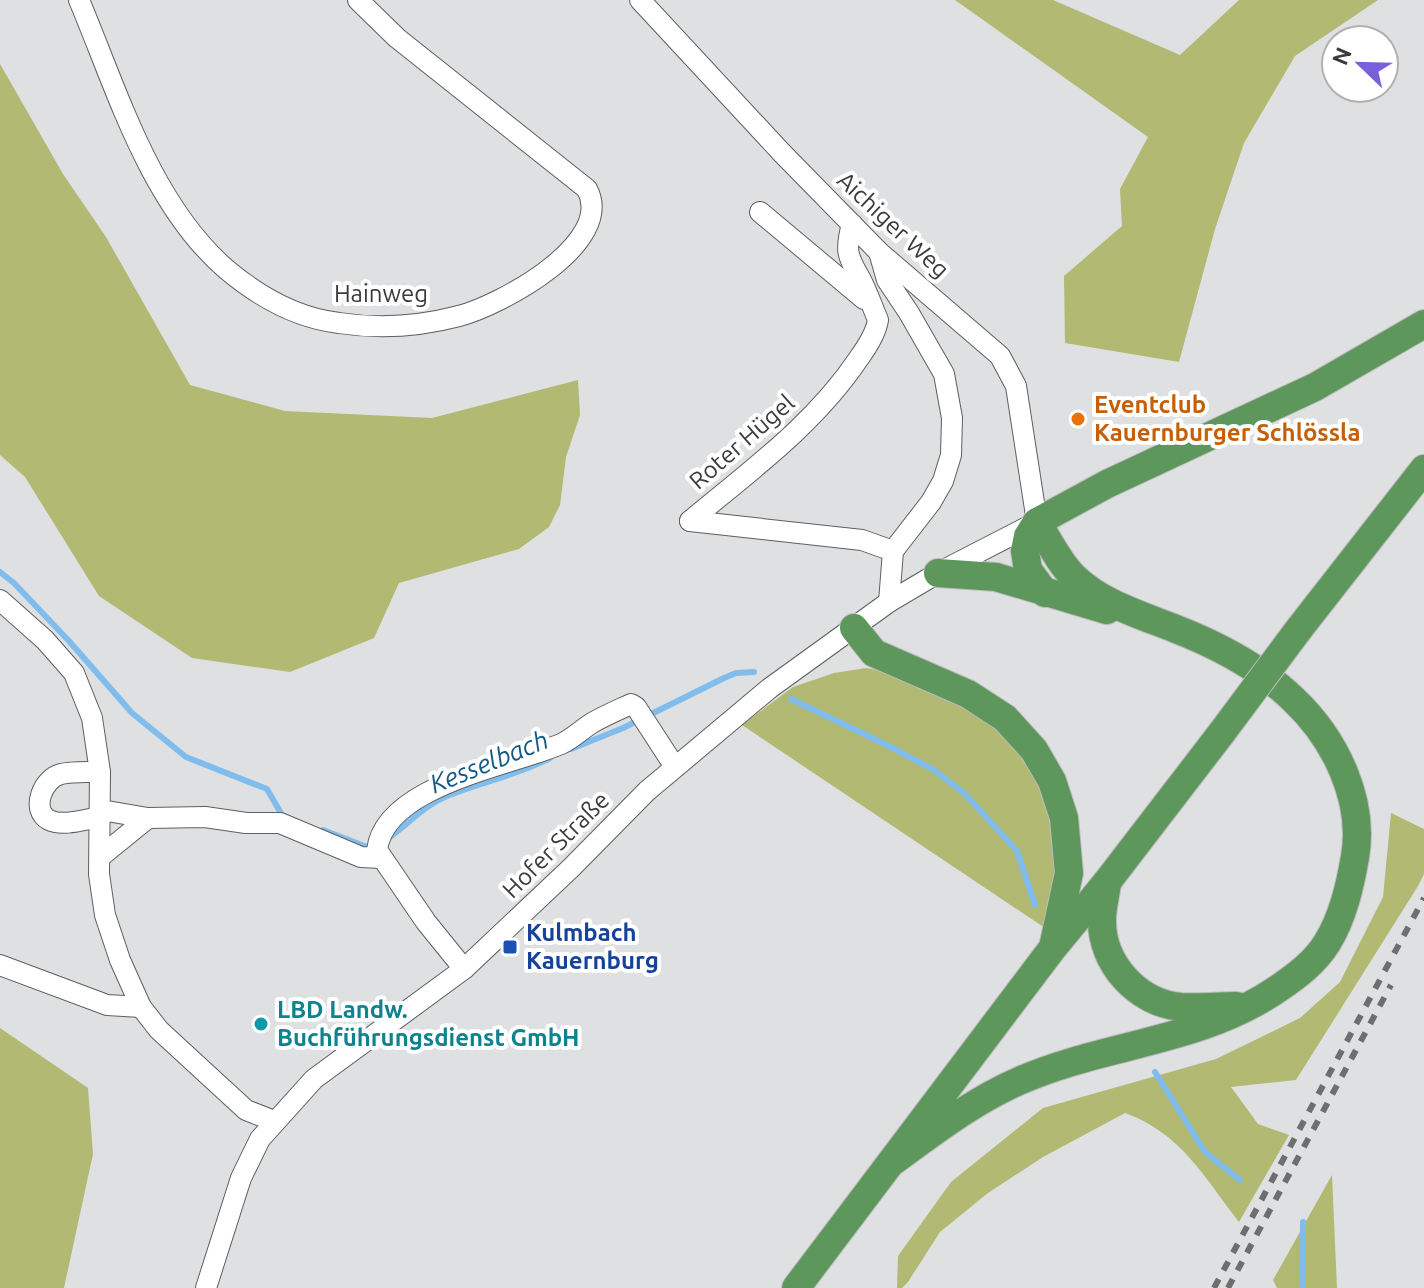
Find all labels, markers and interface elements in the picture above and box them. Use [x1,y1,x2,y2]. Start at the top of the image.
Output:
north arrow [1320,24,1400,104]
text: N [1326,44,1356,68]
street label: Aichiger Weg [832,166,955,283]
street label: Hainweg [334,280,428,307]
street label: Roter Hügel [684,389,800,494]
place label: Eventclub Kauernburger Schlössla [1094,391,1361,446]
marker: Eventclub Kauernburger Schlössla [1069,410,1087,428]
water label: Kesselbach [425,725,552,798]
street label: Hofer Straße [497,786,614,903]
place label: Kulmbach Kauernburg [526,919,659,974]
marker: Kulmbach Kauernburg [501,938,519,956]
place label: LBD Landw. Buchführungsdienst GmbH [277,996,580,1051]
marker: LBD Landw. Buchführungsdienst GmbH [252,1015,270,1033]

